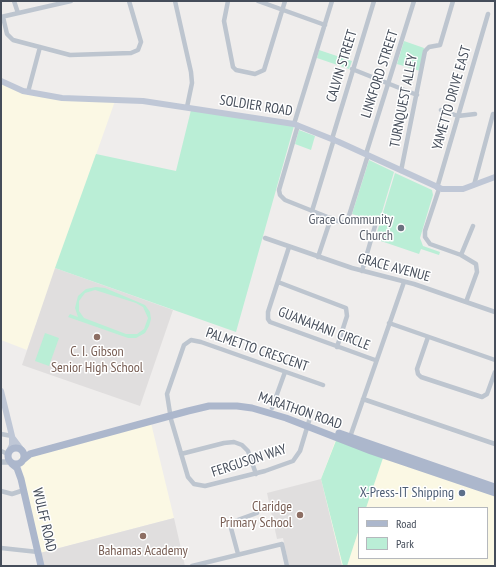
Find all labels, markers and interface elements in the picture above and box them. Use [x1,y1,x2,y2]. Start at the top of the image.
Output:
street label: CALVIN STREET [323,28,361,104]
street label: LINKFORD STREET [358,28,402,120]
street label: YAMETTO DRIVE EAST [429,44,475,152]
street label: TURNQUEST ALLEY [387,53,421,149]
street label: SOLDIER ROAD [218,92,294,120]
place label: Grace Community Church [309,212,393,244]
marker: Grace Community Church [396,223,406,233]
street label: GRACE AVENUE [356,250,432,286]
street label: GUANAHANI CIRCLE [276,304,372,354]
street label: PALMETTO CRESCENT [204,325,310,375]
marker: C. I. Gibson Senior High School [92,332,102,342]
place label: C. I. Gibson Senior High School [51,344,143,376]
street label: MARATHON ROAD [256,389,344,433]
street label: FERGUSON WAY [209,441,289,481]
place label: X-Press-IT Shipping [360,485,454,501]
street label: WULFF ROAD [29,487,59,553]
marker: X-Press-IT Shipping [457,488,467,498]
place label: Claridge Primary School [220,499,292,532]
legend [358,507,488,559]
marker: Claridge Primary School [295,510,305,520]
text: Road [396,516,416,531]
marker: Bahamas Academy [138,531,148,541]
text: Park [396,536,414,551]
place label: Bahamas Academy [98,543,188,559]

